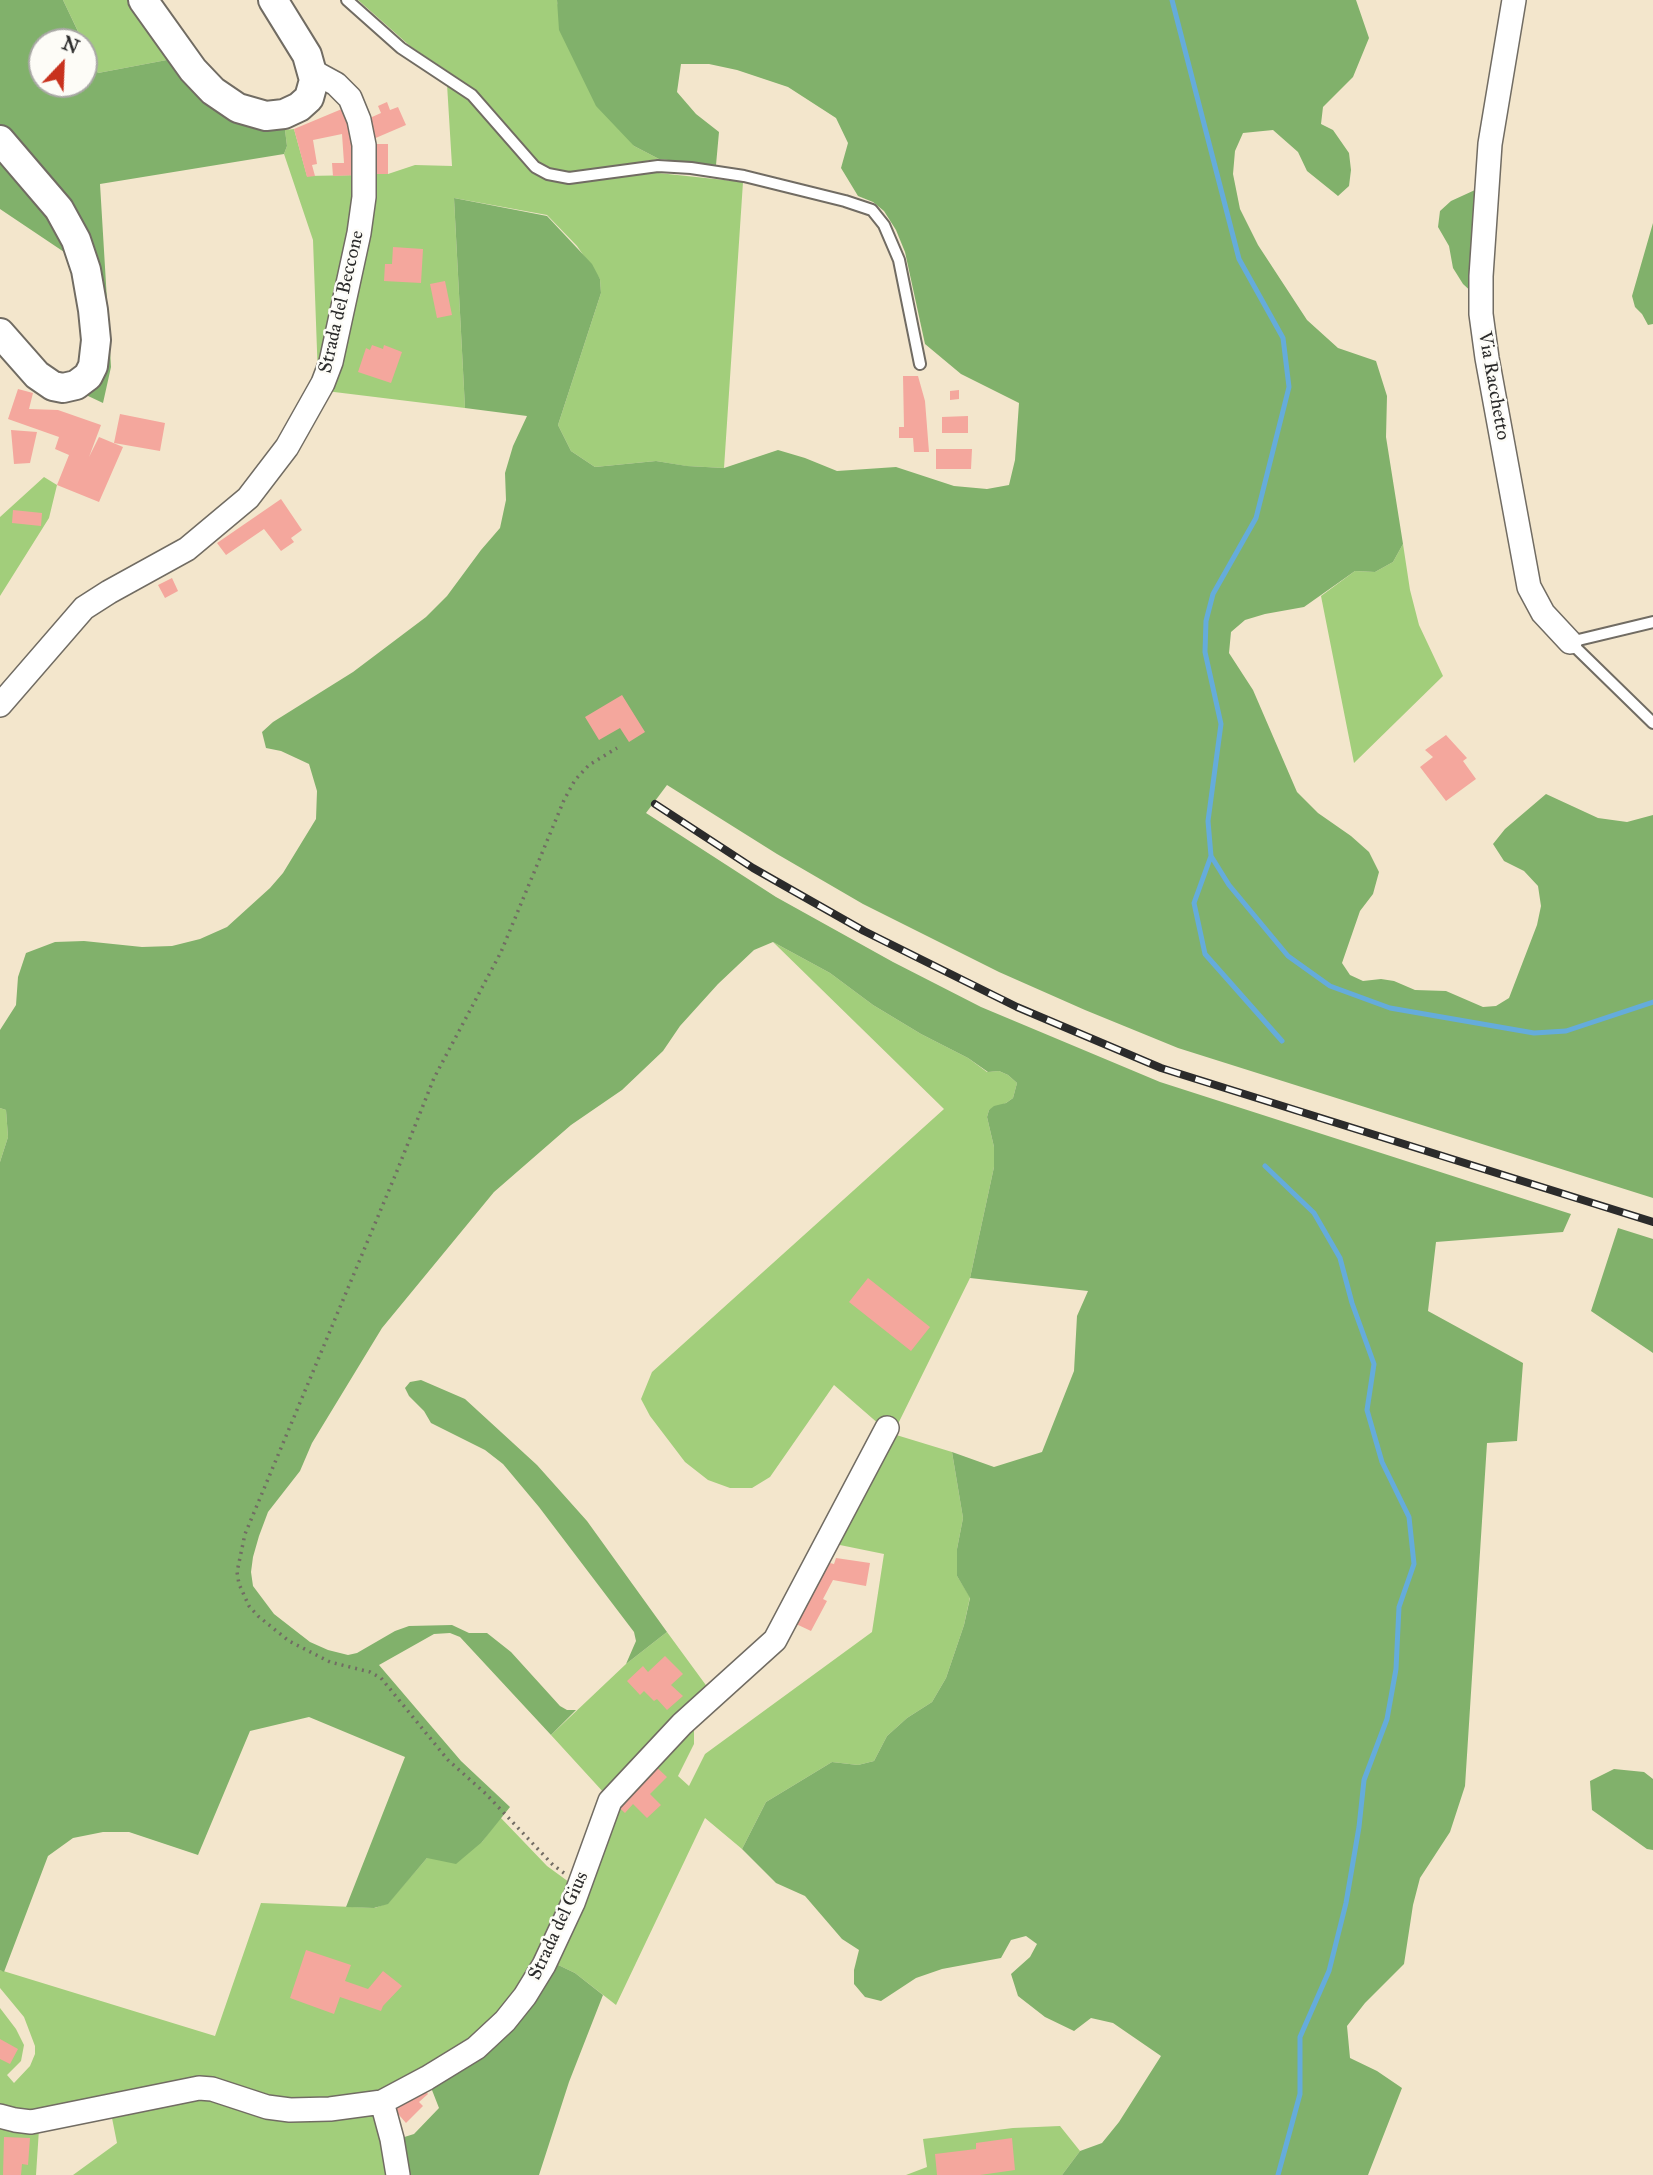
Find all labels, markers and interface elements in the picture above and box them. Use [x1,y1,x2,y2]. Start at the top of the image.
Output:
north arrow [28,28,98,98]
text: N [59,31,83,59]
street label: Strada del Beccone [315,229,369,375]
street label: Via Racchetto [1472,330,1514,442]
street label: Strada del Gius [524,1868,594,1984]

